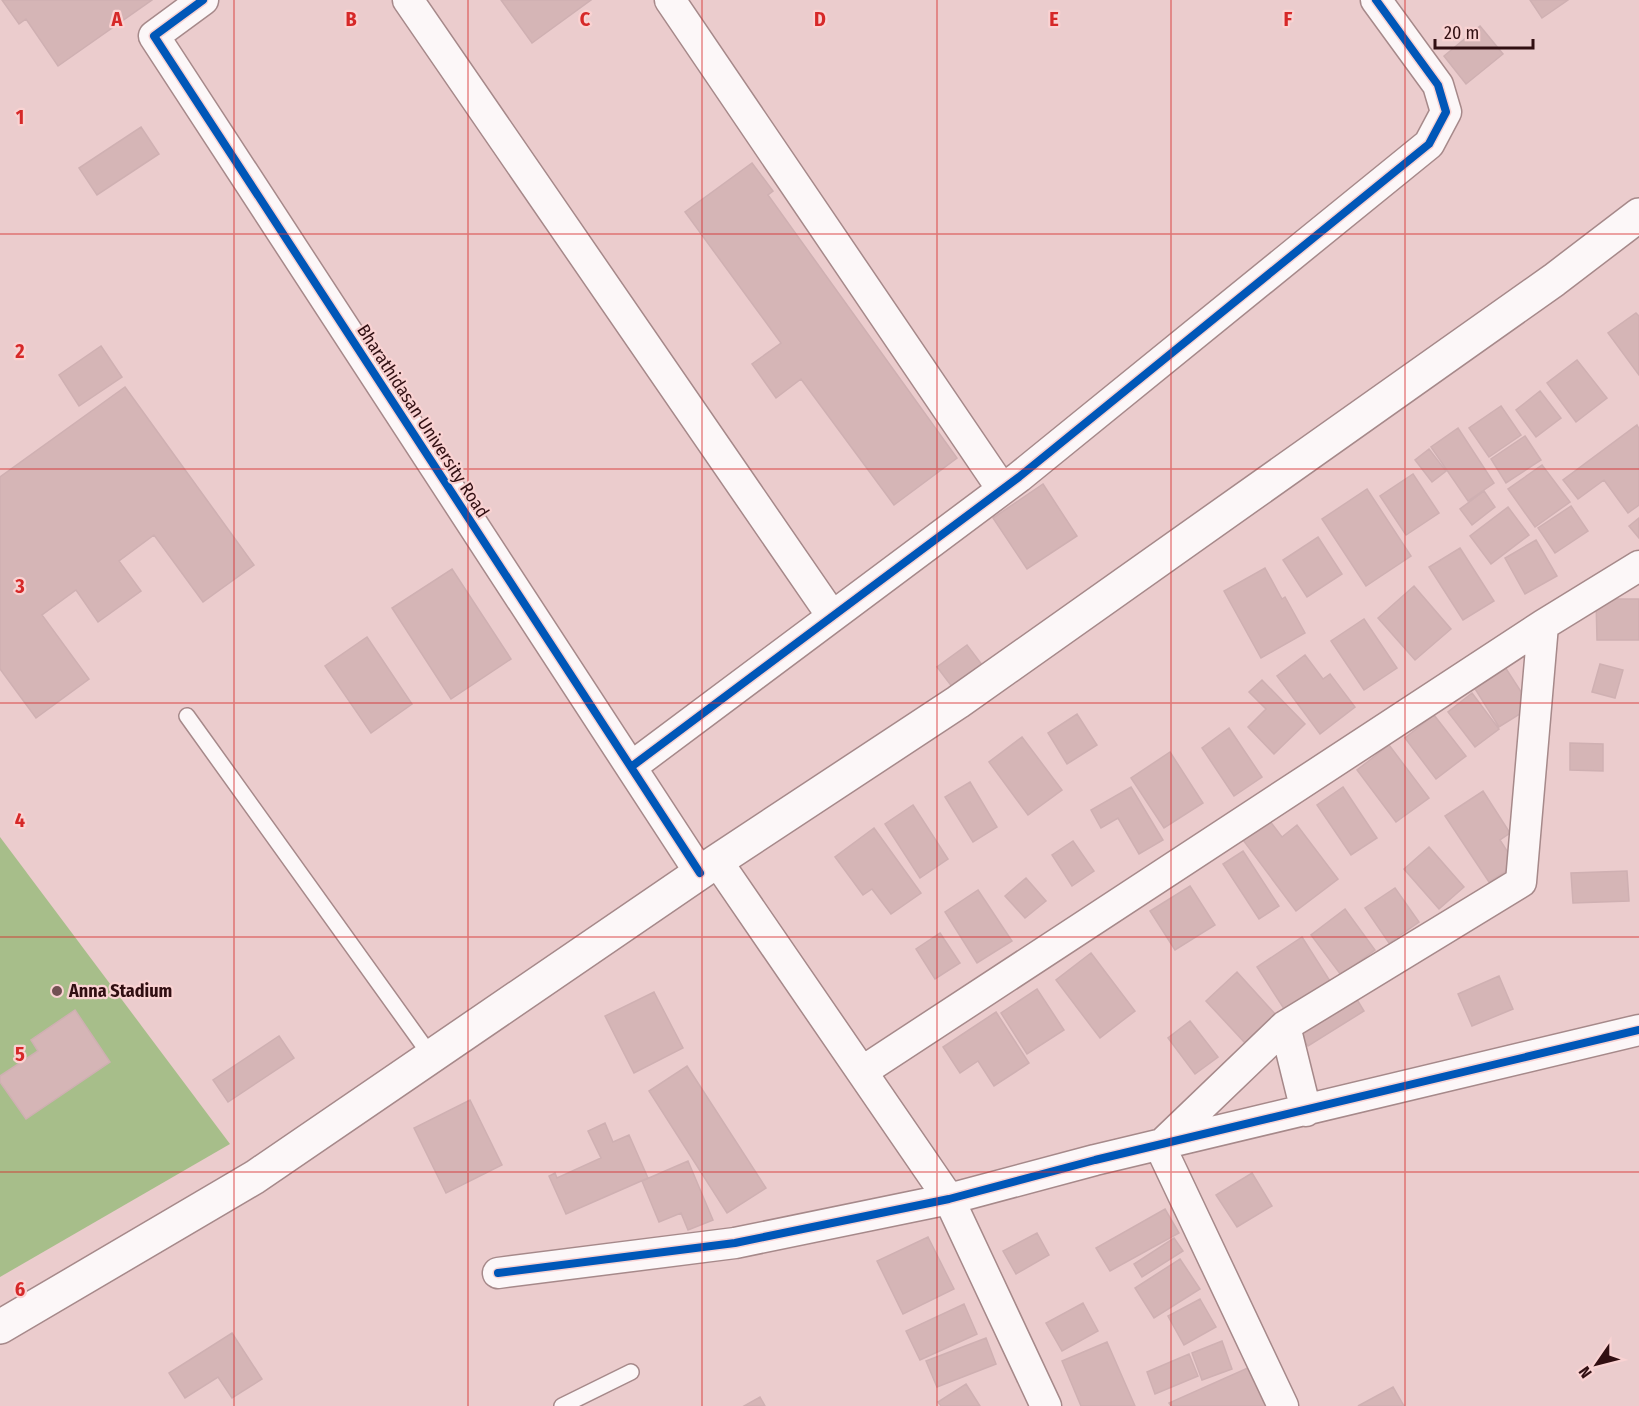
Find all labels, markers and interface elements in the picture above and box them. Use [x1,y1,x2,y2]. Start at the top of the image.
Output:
text: A [111,7,124,31]
text: B [345,7,357,31]
text: C [580,7,591,31]
text: D [814,7,826,31]
text: E [1049,7,1059,31]
text: F [1284,7,1293,31]
scale bar [1435,12,1532,50]
text: 20 m [1444,22,1479,44]
text: 1 [16,105,24,129]
street label: Bharathidasan University Road [352,320,494,522]
text: 2 [14,339,25,363]
text: 3 [14,574,25,598]
text: 4 [15,808,25,832]
place label: Anna Stadium [68,980,172,1002]
marker: Anna Stadium [50,984,64,998]
text: 5 [15,1042,25,1066]
text: 6 [15,1277,25,1301]
north arrow [1567,1334,1627,1394]
text: N [1575,1363,1596,1382]

